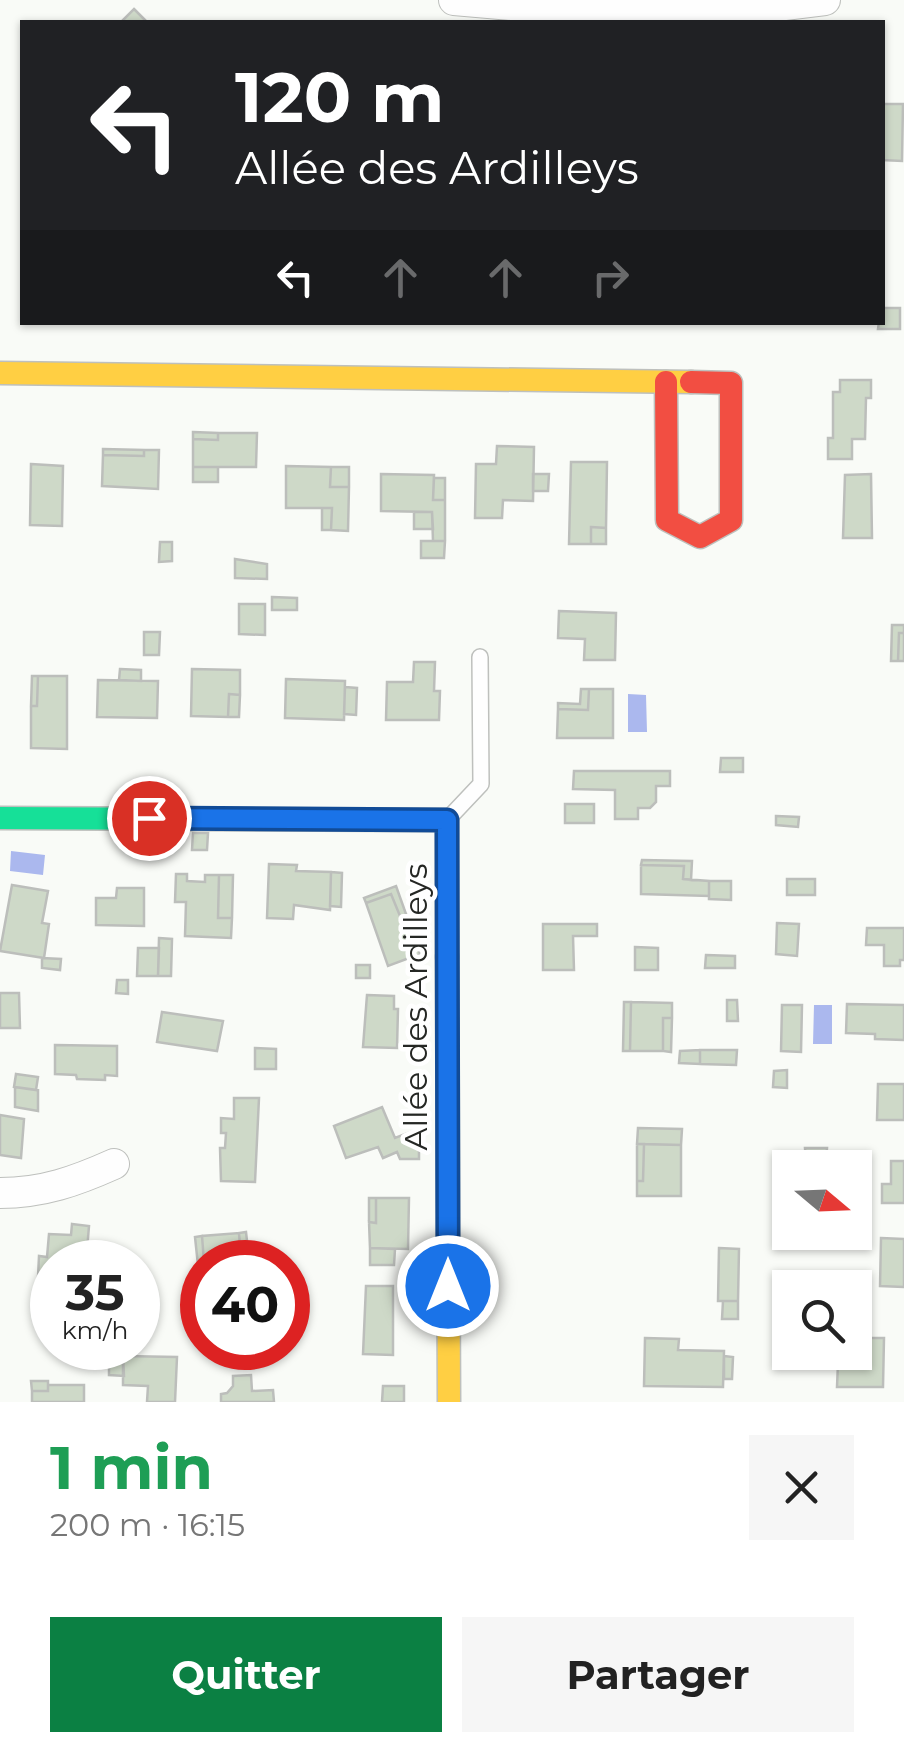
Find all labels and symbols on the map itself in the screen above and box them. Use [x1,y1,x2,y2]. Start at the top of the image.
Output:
pin [107,776,192,861]
street label: Allée des Ardilleys [396,864,435,1151]
north arrow [772,1150,872,1250]
position arrow [396,1234,500,1338]
speed limit sign: 40 [180,1240,310,1370]

